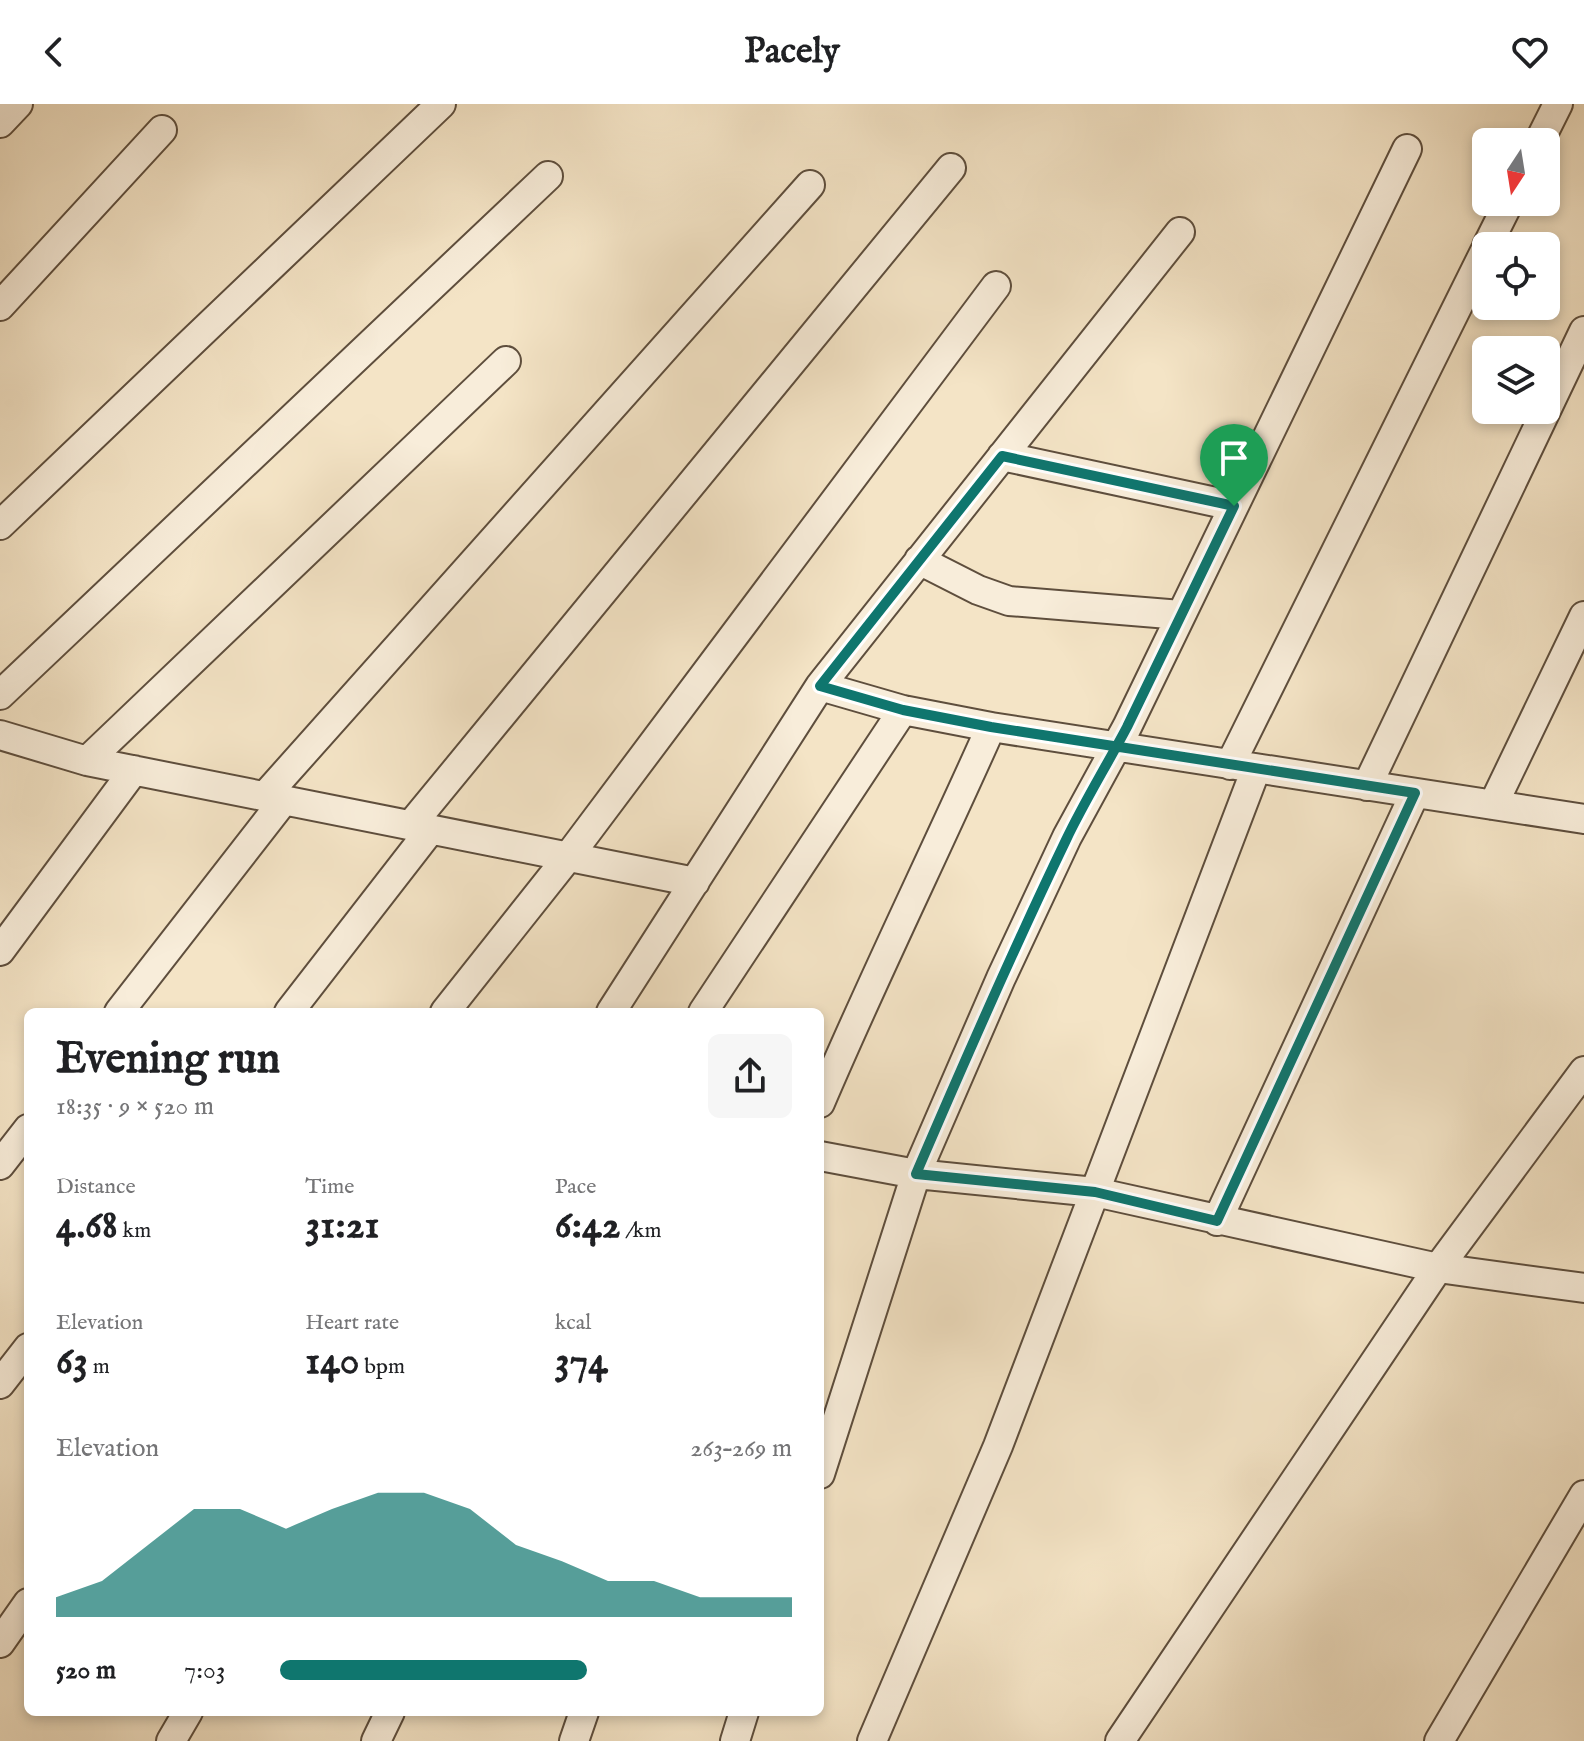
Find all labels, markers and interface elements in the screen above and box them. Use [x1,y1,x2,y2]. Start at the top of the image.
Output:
text: Pacely [744,29,840,75]
icon: back [32,30,76,74]
icon: heart [1508,30,1552,74]
north arrow [1472,128,1560,216]
map controls [1472,128,1560,424]
button: locate [1472,232,1560,320]
button: layers [1472,336,1560,424]
pin [1200,424,1268,506]
icon: arrive [1212,436,1256,480]
text: Evening run [56,1032,280,1088]
button: share [708,1034,792,1118]
text: 18:35 · 9 × 520 m [56,1090,214,1123]
text: Distance [56,1173,136,1201]
text: Time [305,1173,354,1201]
text: Pace [555,1173,596,1201]
text: 4.68 [56,1201,118,1252]
text: 31:21 [305,1201,379,1252]
text: 6:42 [555,1201,620,1252]
text: km [118,1217,151,1245]
text: /km [620,1217,662,1245]
text: Elevation [56,1309,143,1337]
text: Heart rate [305,1309,399,1337]
text: kcal [555,1309,591,1337]
text: 63 [56,1337,88,1388]
text: 140 [305,1337,360,1388]
text: 374 [555,1337,608,1388]
text: m [88,1353,110,1381]
text: bpm [360,1353,405,1381]
text: Elevation [56,1432,159,1465]
text: 263–269 m [690,1432,792,1465]
text: 520 m [56,1654,116,1687]
text: 7:03 [184,1654,226,1687]

